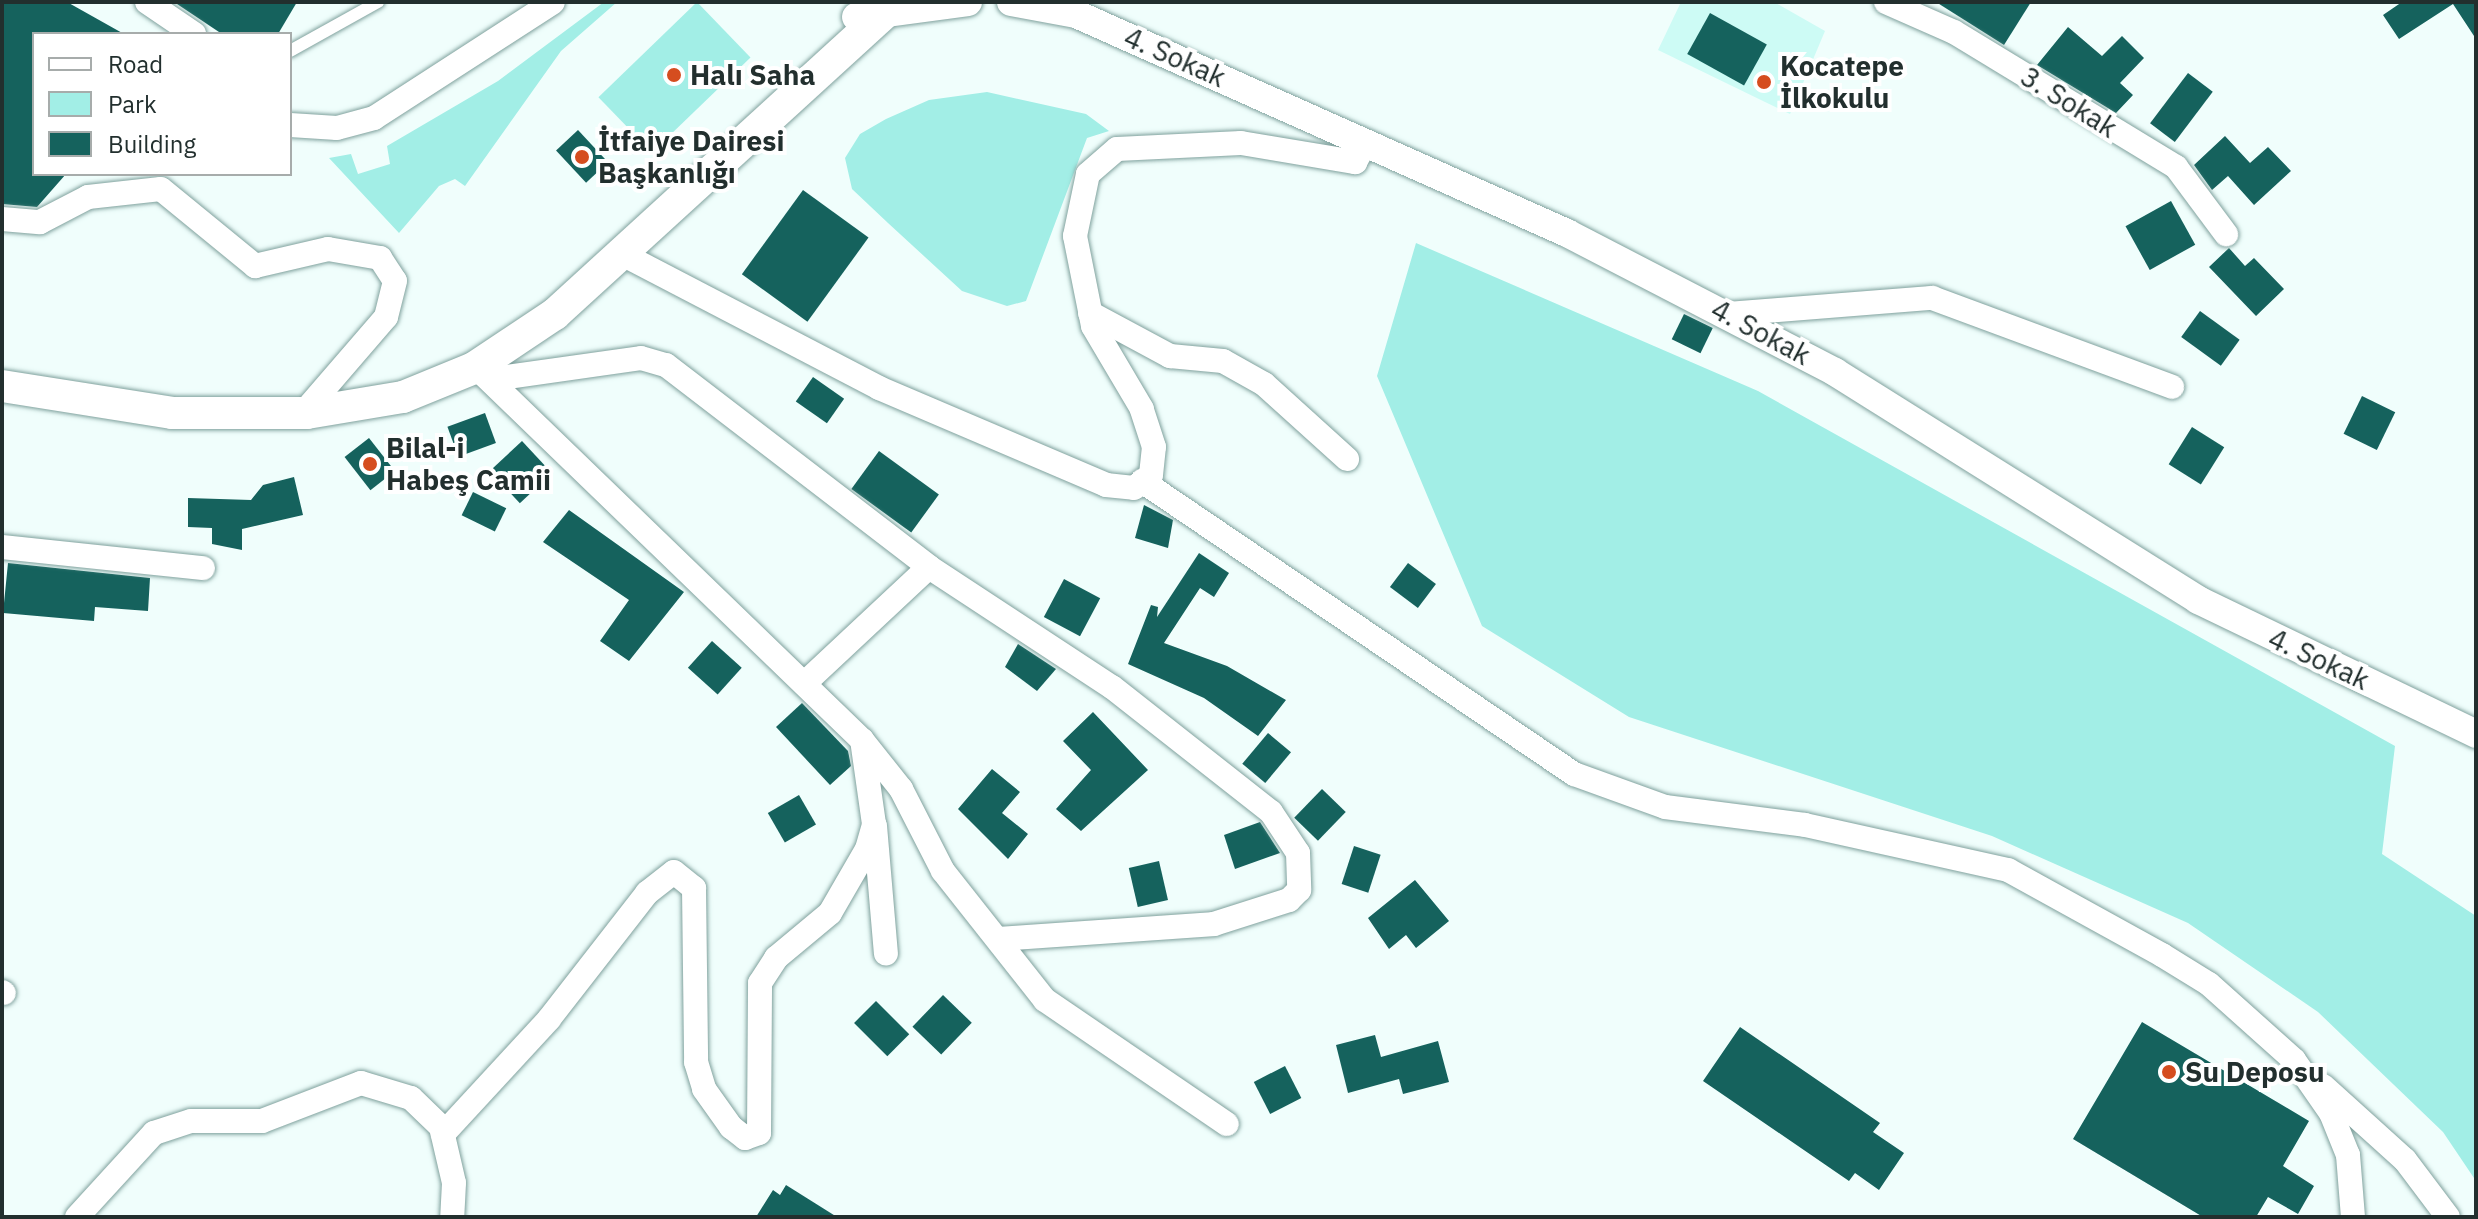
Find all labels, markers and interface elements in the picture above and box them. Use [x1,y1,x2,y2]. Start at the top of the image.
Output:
street label: 4. Sokak [1119,20,1231,94]
legend [32,32,292,176]
text: Road [108,48,163,80]
place label: Kocatepe İlkokulu [1780,49,1904,115]
place label: Halı Saha [690,58,815,92]
street label: 3. Sokak [2015,59,2123,145]
marker: Halı Saha [665,66,683,84]
marker: Kocatepe İlkokulu [1755,73,1773,91]
text: Park [108,88,157,120]
place label: İtfaiye Dairesi Başkanlığı [598,124,784,190]
text: Building [108,128,196,160]
marker: İtfaiye Dairesi Başkanlığı [573,148,591,166]
street label: 4. Sokak [1706,292,1816,372]
place label: Bilal-i Habeş Camii [386,431,551,497]
marker: Bilal-i Habeş Camii [361,455,379,473]
street label: 4. Sokak [2263,621,2375,697]
place label: Su Deposu [2185,1055,2325,1089]
marker: Su Deposu [2160,1063,2178,1081]

